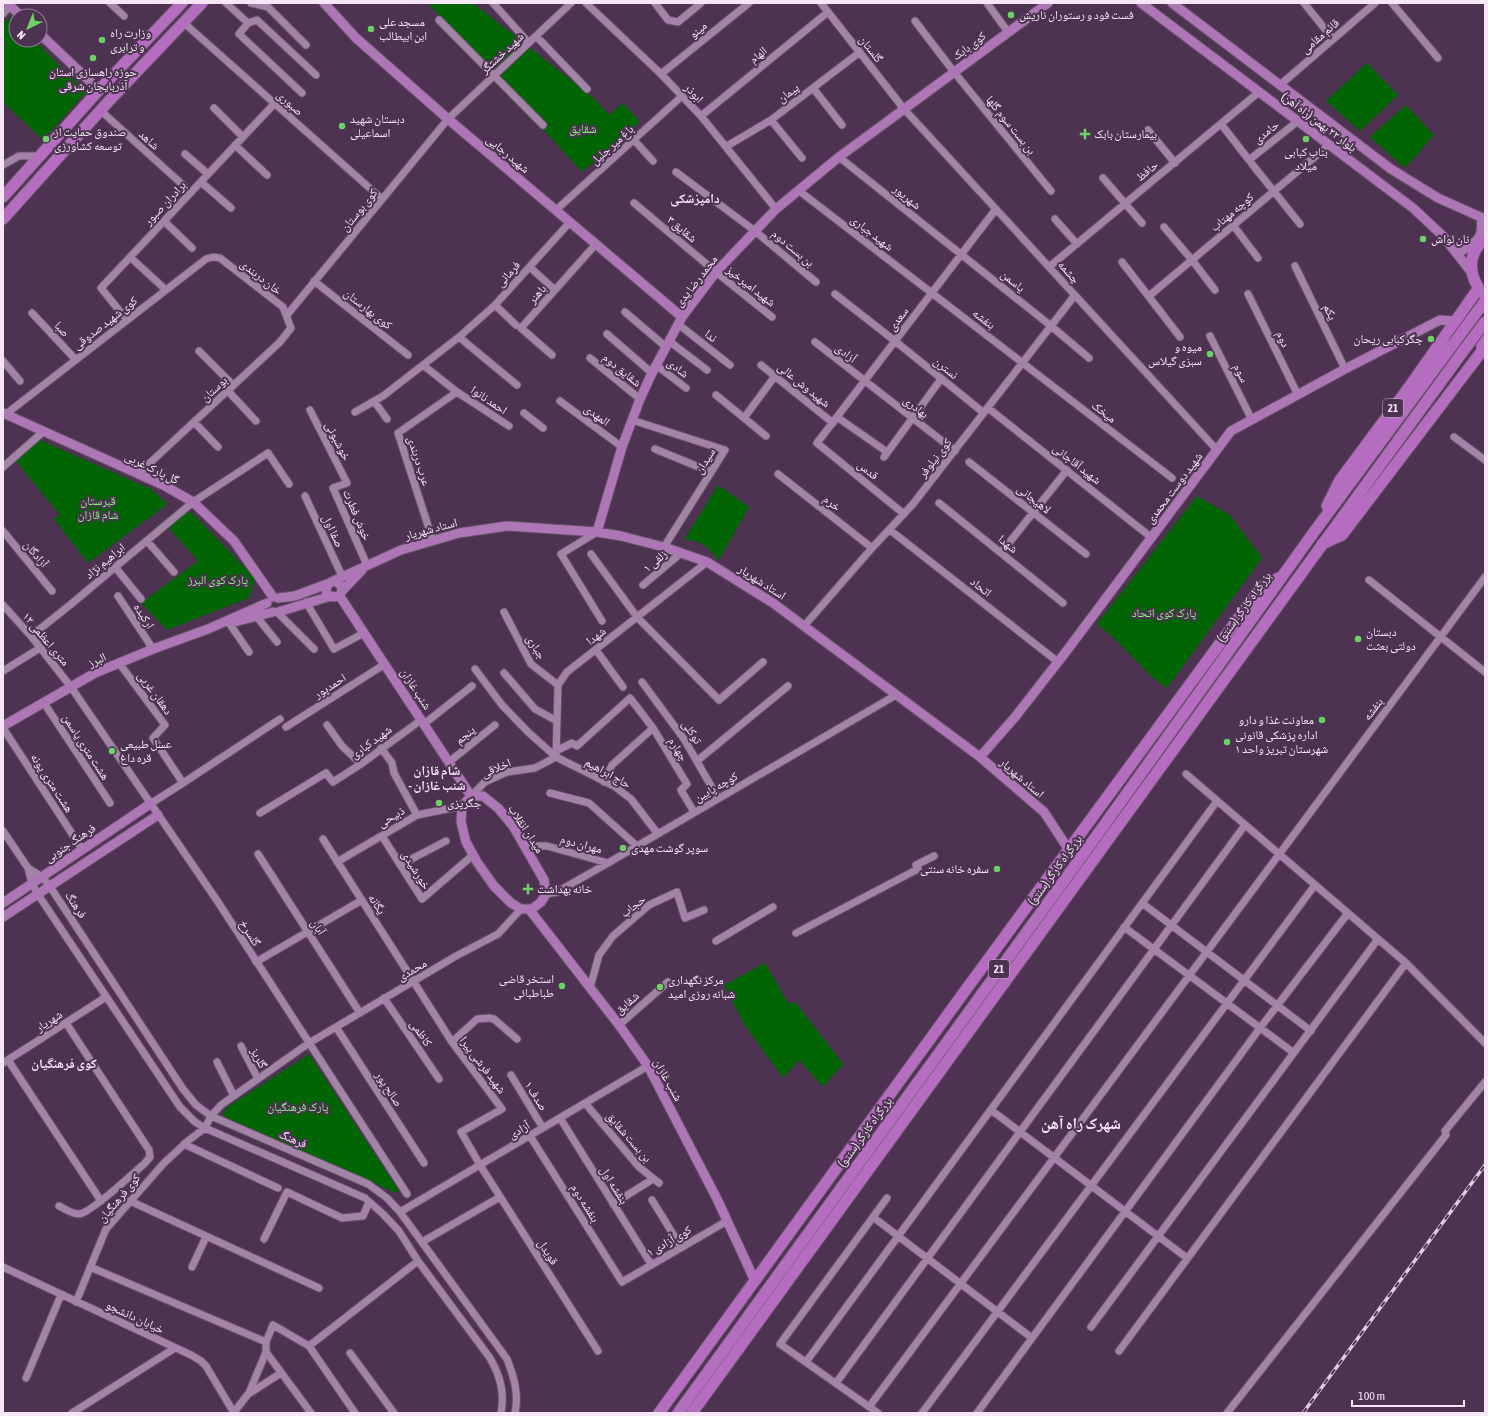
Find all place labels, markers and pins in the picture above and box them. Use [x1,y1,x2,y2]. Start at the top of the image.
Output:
place label: فست فود و رستوران ناریش [1019,8,1134,22]
marker: فست فود و رستوران ناریش [1006,10,1016,20]
place label: مسجد علی ابن ابیطالب [379,15,427,43]
marker: مسجد علی ابن ابیطالب [366,24,376,34]
place label: وزارت راه و ترابری [110,26,151,54]
marker: وزارت راه و ترابری [97,35,107,45]
marker: حوزه راهسازی استان آذربایجان شرقی [88,53,98,63]
place label: حوزه راهسازی استان آذربایجان شرقی [49,65,137,93]
place label: دبستان شهید اسماعیلی [350,112,405,140]
marker: دبستان شهید اسماعیلی [337,121,347,131]
place label: صندوق حمایت از توسعه کشاورزی [53,125,126,153]
place label: بیمارستان بابک [1094,127,1157,141]
marker: بیمارستان بابک [1079,128,1091,140]
marker: صندوق حمایت از توسعه کشاورزی [41,134,51,144]
marker: بناب کبابی میلاد [1301,134,1311,144]
place label: بناب کبابی میلاد [1284,145,1328,173]
place label: نان لواش [1431,232,1469,246]
marker: نان لواش [1418,234,1428,244]
place label: جگرکبابی ریحان [1353,332,1423,346]
marker: جگرکبابی ریحان [1426,334,1436,344]
place label: میوه و سبزی گیلاس [1148,340,1202,368]
marker: میوه و سبزی گیلاس [1205,349,1215,359]
place label: دبستان دولتی بعثت [1366,625,1416,653]
marker: دبستان دولتی بعثت [1353,634,1363,644]
place label: معاونت غذا و دارو [1239,713,1314,727]
marker: معاونت غذا و دارو [1317,715,1327,725]
place label: اداره پزشکی قانونی شهرستان تبریز واحد ۱ [1235,728,1328,756]
place label: عسل طبیعی قره داغ [120,737,172,766]
marker: اداره پزشکی قانونی شهرستان تبریز واحد ۱ [1222,737,1232,747]
marker: عسل طبیعی قره داغ [107,746,117,756]
place label: جگرپزی [447,796,482,810]
marker: جگرپزی [434,798,444,808]
place label: سوپر گوشت مهدی [631,841,708,855]
marker: سوپر گوشت مهدی [618,843,628,853]
place label: سفره خانه سنتی [920,862,989,876]
marker: سفره خانه سنتی [992,864,1002,874]
place label: خانه بهداشت [537,882,593,896]
marker: خانه بهداشت [522,883,534,895]
place label: استخر قاضی طباطبائی [499,972,554,1000]
place label: مرکز نگهداری شبانه روزی امید [668,973,735,1001]
marker: استخر قاضی طباطبائی [557,981,567,991]
marker: مرکز نگهداری شبانه روزی امید [655,982,665,992]

